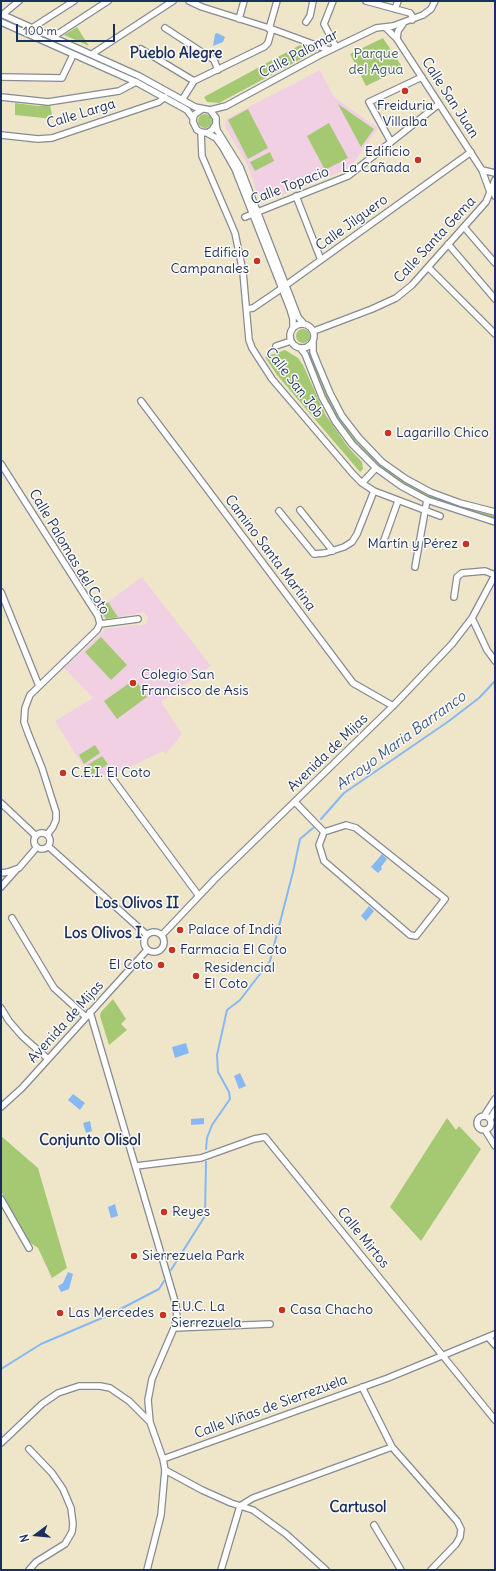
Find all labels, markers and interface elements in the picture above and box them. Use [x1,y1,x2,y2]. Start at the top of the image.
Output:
scale bar [18,16,117,42]
text: 100 m [23,23,57,38]
street label: Calle Palomar [257,26,341,82]
district label: Pueblo Alegre [130,45,222,63]
park label: Parque del Agua [348,46,404,78]
street label: Calle San Juan [418,55,482,141]
marker: Freiduria Villalba [400,86,410,96]
street label: Calle Larga [45,96,117,132]
place label: Freiduria Villalba [377,98,433,130]
place label: Edificio La Cañada [342,144,410,176]
marker: Edificio La Cañada [413,155,423,165]
street label: Calle Topacio [248,163,332,209]
street label: Calle Jilguero [313,191,391,255]
street label: Calle Santa Gema [391,193,479,287]
place label: Edificio Campanales [171,245,249,278]
marker: Edificio Campanales [252,256,262,266]
street label: Calle San Job [261,345,327,421]
place label: Lagarillo Chico [396,425,489,441]
marker: Lagarillo Chico [383,428,393,438]
street label: Calle Palomas del Coto [25,486,113,618]
street label: Camino Santa Martina [221,492,319,614]
place label: Martín y Pérez [368,536,458,552]
marker: Martín y Pérez [461,539,471,549]
place label: Colegio San Francisco de Asis [141,667,249,700]
marker: Colegio San Francisco de Asis [128,678,138,688]
water label: Arroyo Maria Barranco [332,688,470,794]
street label: Avenida de Mijas [284,710,372,796]
place label: C.E.I. El Coto [71,765,151,781]
marker: C.E.I. El Coto [58,768,68,778]
district label: Los Olivos II [95,895,179,913]
place label: Palace of India [188,922,282,938]
district label: Los Olivos I [64,925,142,943]
marker: Palace of India [175,925,185,935]
place label: Farmacia El Coto [180,942,287,958]
marker: Farmacia El Coto [167,945,177,955]
place label: El Coto [109,957,153,973]
marker: El Coto [156,960,166,970]
place label: Residencial El Coto [204,960,275,992]
marker: Residencial El Coto [191,971,201,981]
street label: Avenida de Mijas [25,977,107,1067]
district label: Conjunto Olisol [39,1132,141,1150]
place label: Reyes [172,1204,210,1220]
street label: Calle Mirtos [333,1204,393,1272]
marker: Reyes [159,1207,169,1217]
place label: Sierrezuela Park [142,1248,245,1264]
marker: Sierrezuela Park [129,1251,139,1261]
place label: E.U.C. La Sierrezuela [171,1299,241,1332]
place label: Casa Chacho [290,1302,373,1318]
place label: Las Mercedes [68,1305,154,1321]
marker: Casa Chacho [277,1305,287,1315]
marker: Las Mercedes [55,1308,65,1318]
marker: E.U.C. La Sierrezuela [158,1310,168,1320]
street label: Calle Viñas de Sierrezuela [192,1371,350,1443]
district label: Cartusol [330,1499,386,1517]
north arrow [16,1515,56,1555]
text: N [17,1533,32,1544]

